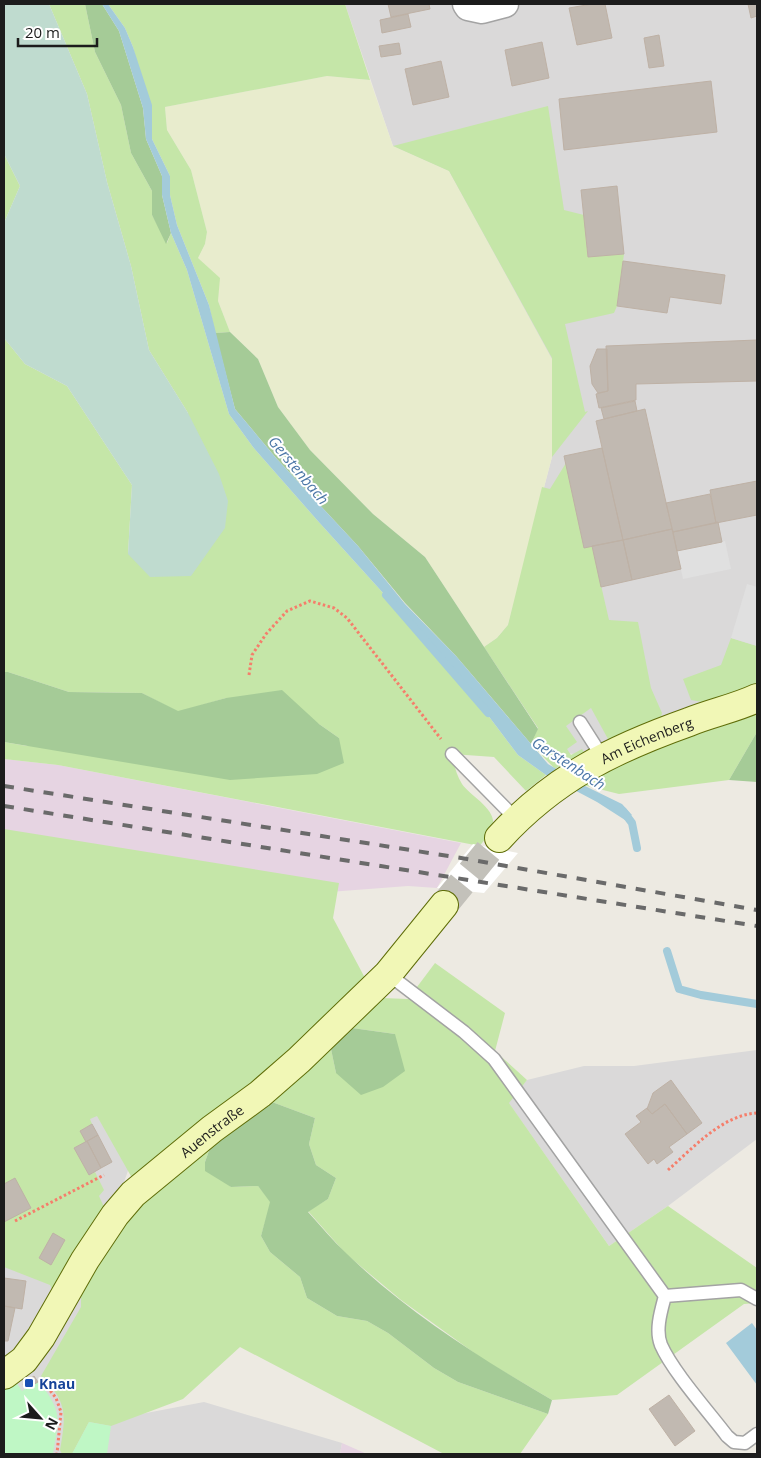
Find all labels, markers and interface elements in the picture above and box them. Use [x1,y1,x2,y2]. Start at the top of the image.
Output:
scale bar [18,15,96,47]
text: 20 m [25,22,60,42]
water label: Gerstenbach [264,432,334,508]
street label: Am Eichenberg [597,712,695,768]
water label: Gerstenbach [528,732,610,794]
street label: Auenstraße [176,1100,247,1161]
place label: Knau [39,1374,75,1393]
marker: Knau [23,1377,35,1389]
north arrow [15,1393,65,1443]
text: N [41,1415,63,1434]

